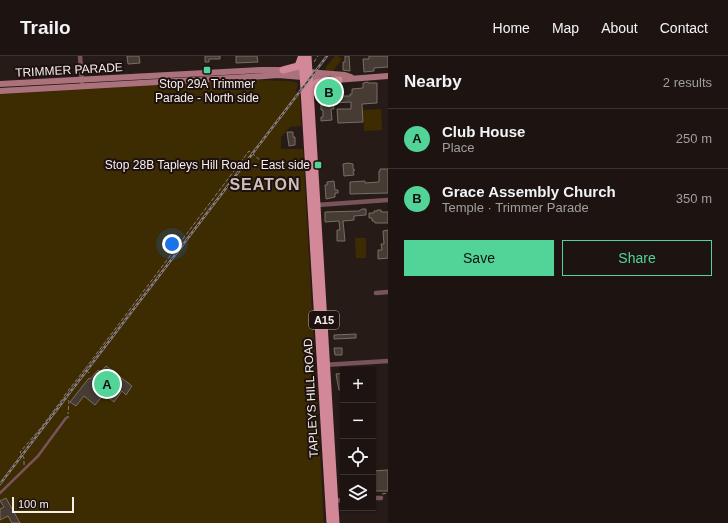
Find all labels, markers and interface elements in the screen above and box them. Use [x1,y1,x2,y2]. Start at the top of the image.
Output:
text: Trailo [20,17,71,38]
text: Home [493,20,530,36]
text: Map [552,20,579,36]
text: About [601,20,638,36]
text: Contact [660,20,708,36]
street label: TRIMMER PARADE [15,60,123,80]
marker: Stop 29A Trimmer Parade - North side [202,65,212,75]
text: Nearby [404,72,462,91]
text: 2 results [663,75,712,90]
place label: Stop 29A Trimmer Parade - North side [155,77,259,105]
pin: B [316,77,342,107]
text: Club House [442,123,525,140]
text: A [412,131,422,146]
text: 250 m [676,131,712,146]
text: Place [442,140,475,155]
place label: Stop 28B Tapleys Hill Road - East side [105,158,310,172]
marker: Stop 28B Tapleys Hill Road - East side [313,160,323,170]
district label: SEATON [229,176,301,193]
text: Grace Assembly Church [442,183,616,200]
text: B [412,191,422,206]
text: 350 m [676,191,712,206]
text: Temple · Trimmer Parade [442,200,589,215]
your location [162,234,182,254]
button: Save [404,240,554,276]
button: Share [562,240,712,276]
road number: A15 [309,311,339,329]
street label: TAPLEYS HILL ROAD [301,338,321,458]
map controls [340,367,376,511]
button: + [340,367,376,403]
pin: A [94,369,120,399]
button: − [340,403,376,439]
button: locate [340,439,376,475]
button: layers [340,475,376,511]
scale bar [12,495,74,514]
text: 100 m [18,498,49,510]

